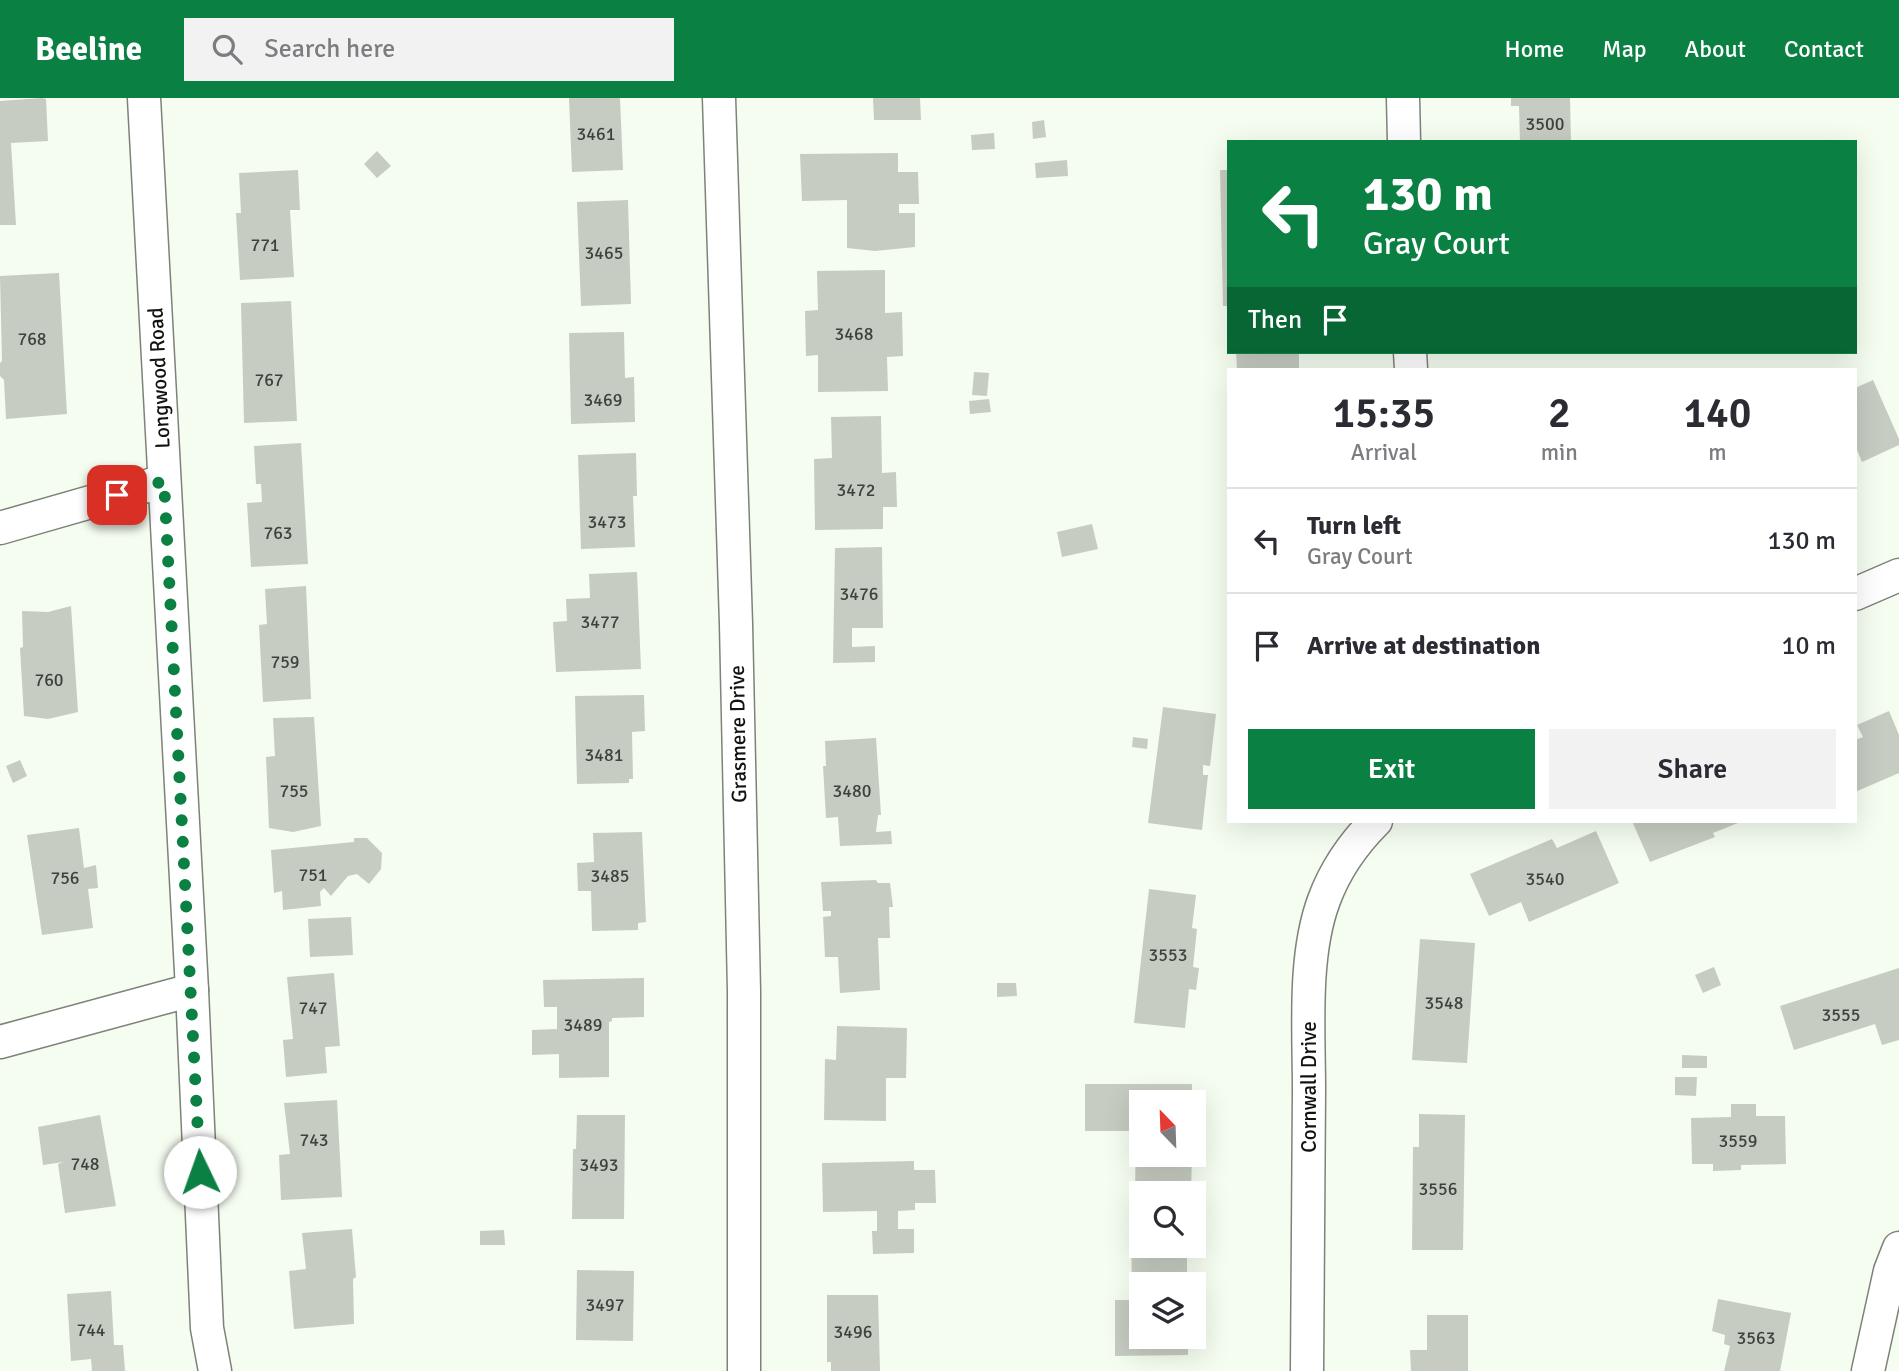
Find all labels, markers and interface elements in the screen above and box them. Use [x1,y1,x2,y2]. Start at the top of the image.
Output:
search box [184,18,674,81]
text: Beeline [35,29,142,70]
icon: search [208,30,246,68]
text: Search here [264,33,395,65]
text: Home [1504,34,1564,64]
text: Map [1602,34,1647,64]
text: About [1685,34,1746,64]
text: Contact [1784,34,1864,64]
house number: 3500 [1526,113,1564,135]
house number: 3461 [577,123,615,145]
text: 130 m [1363,164,1493,224]
icon: left [1248,168,1339,259]
text: Gray Court [1363,224,1510,263]
house number: 771 [250,234,280,256]
house number: 3465 [585,242,623,264]
icon: arrive [1316,301,1354,339]
text: Then [1248,304,1302,336]
street label: Longwood Road [142,307,176,449]
house number: 3468 [835,323,873,345]
house number: 768 [17,328,47,350]
house number: 767 [254,369,284,391]
text: 15:35 [1333,388,1435,439]
text: 2 [1548,388,1571,439]
text: 140 [1683,388,1751,439]
house number: 3469 [584,389,622,411]
text: Arrival [1351,438,1417,467]
text: min [1541,438,1578,467]
text: m [1708,438,1727,467]
pin [87,465,147,525]
icon: arrive [98,476,136,514]
house number: 3472 [837,479,875,501]
text: Turn left [1307,510,1401,542]
house number: 3473 [588,511,626,533]
house number: 763 [263,522,293,544]
icon: left [1248,522,1286,560]
text: 130 m [1767,525,1836,557]
text: Gray Court [1307,542,1413,571]
house number: 3476 [840,583,878,605]
house number: 3477 [581,611,619,633]
icon: arrive [1248,627,1286,665]
text: Arrive at destination [1307,630,1540,662]
text: 10 m [1781,630,1836,662]
house number: 759 [270,651,300,673]
street label: Grasmere Drive [724,665,752,803]
house number: 760 [34,669,64,691]
button: Exit [1248,729,1535,809]
button: Share [1549,729,1836,809]
house number: 3481 [585,744,623,766]
house number: 755 [279,780,309,802]
house number: 3480 [833,780,871,802]
house number: 751 [298,864,328,886]
house number: 3485 [591,865,629,887]
house number: 756 [50,867,80,889]
house number: 3540 [1526,868,1564,890]
house number: 3553 [1149,944,1187,966]
house number: 3548 [1425,992,1463,1014]
house number: 747 [298,997,328,1019]
house number: 3555 [1822,1004,1860,1026]
house number: 3489 [564,1014,602,1036]
street label: Cornwall Drive [1296,1021,1322,1153]
north arrow [1129,1090,1206,1167]
map controls [1129,1090,1206,1349]
house number: 743 [299,1129,329,1151]
house number: 3559 [1719,1130,1757,1152]
position arrow [163,1135,237,1209]
house number: 748 [70,1153,100,1175]
house number: 3493 [580,1154,618,1176]
house number: 3556 [1419,1178,1457,1200]
button: search [1129,1181,1206,1258]
button: layers [1129,1272,1206,1349]
house number: 3497 [586,1294,624,1316]
house number: 744 [76,1319,106,1341]
house number: 3496 [834,1321,872,1343]
house number: 3563 [1737,1327,1775,1349]

